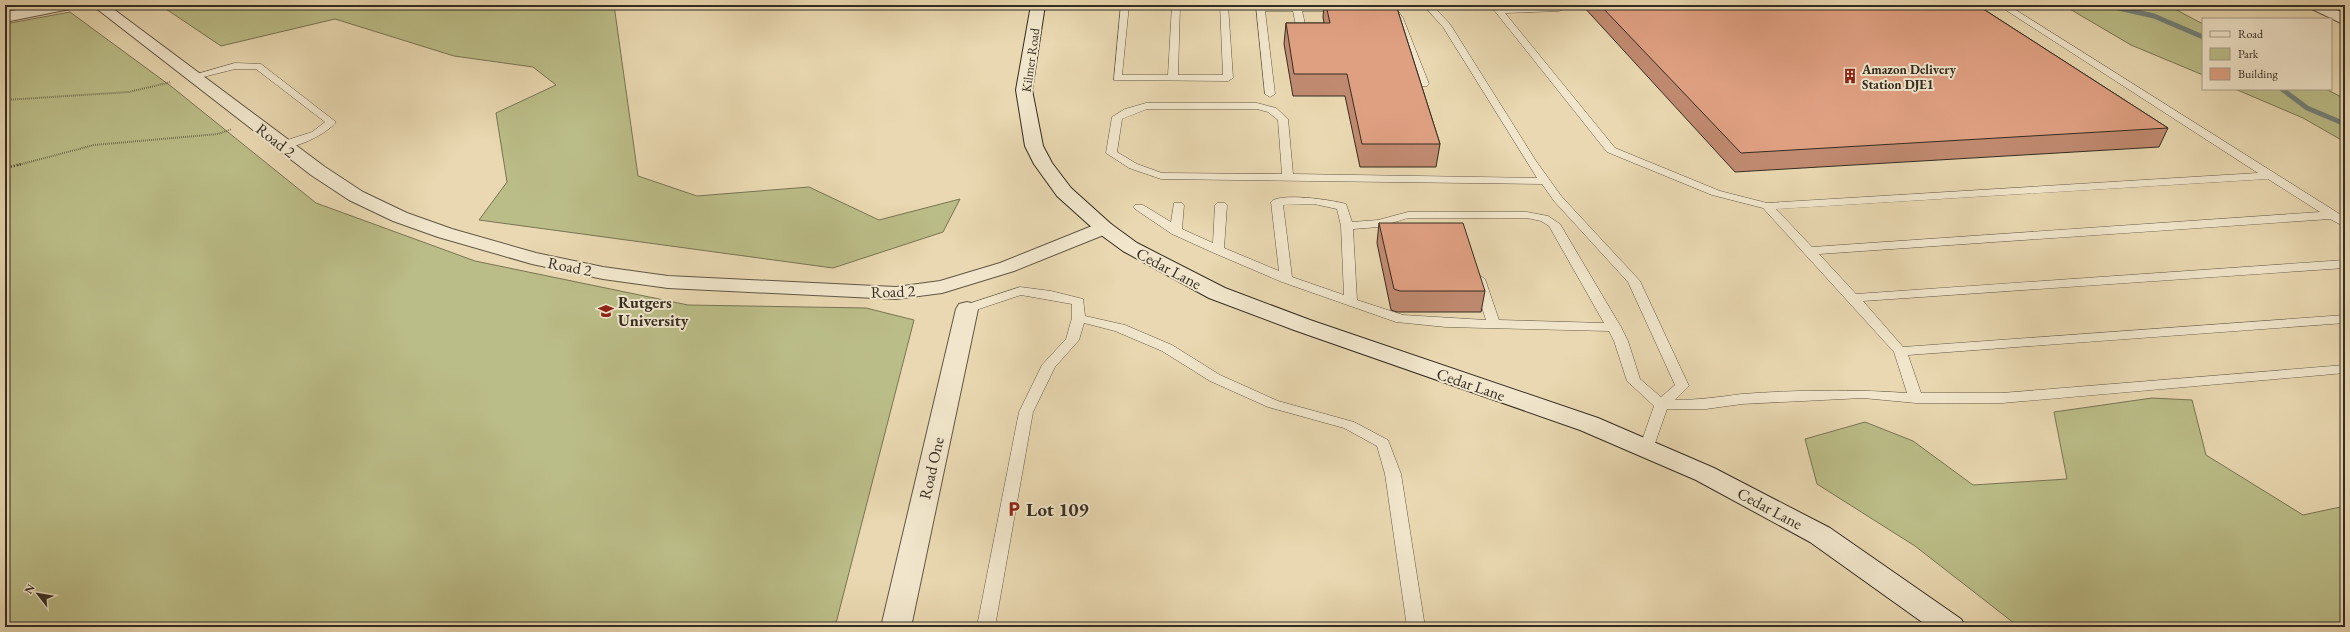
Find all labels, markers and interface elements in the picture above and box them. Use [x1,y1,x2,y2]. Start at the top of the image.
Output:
legend [2202,18,2332,90]
text: Road [2238,26,2264,42]
street label: Kilmer Road [1018,27,1043,93]
text: Park [2238,46,2259,62]
place label: Amazon Delivery Station DJE1 [1861,61,1957,93]
text: Building [2238,66,2279,82]
building icon: Amazon Delivery Station DJE1 [1841,67,1859,85]
street label: Road 2 [252,118,300,163]
street label: Cedar Lane [1133,243,1205,294]
street label: Road 2 [546,252,594,281]
street label: Road 2 [870,280,916,303]
place label: Rutgers University [618,292,689,331]
school or university icon: Rutgers University [597,302,615,320]
street label: Cedar Lane [1434,363,1508,406]
street label: Road One [914,435,949,501]
street label: Cedar Lane [1734,483,1806,534]
place label: Lot 109 [1026,497,1089,522]
parking icon: Lot 109 [1005,500,1023,518]
north arrow [18,574,58,614]
text: N [21,581,38,596]

